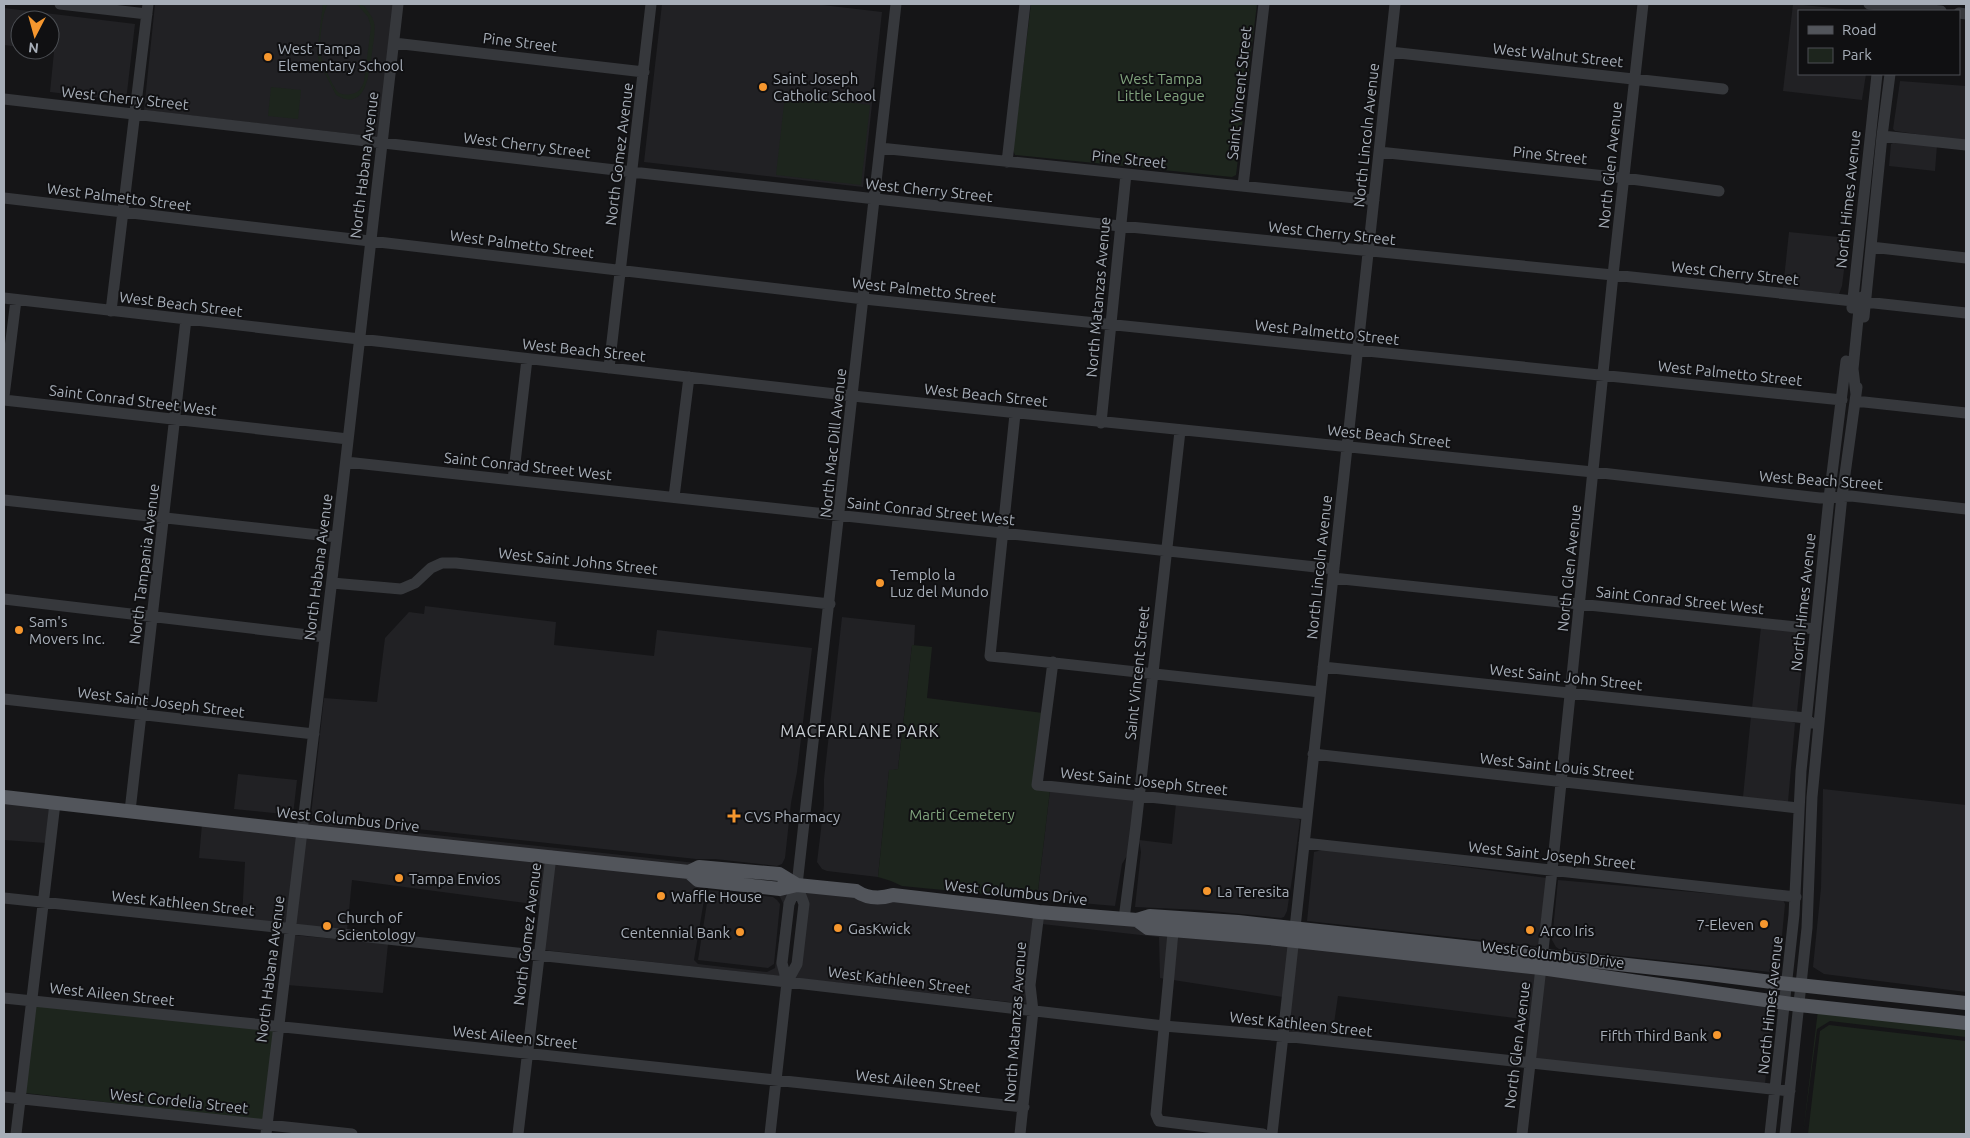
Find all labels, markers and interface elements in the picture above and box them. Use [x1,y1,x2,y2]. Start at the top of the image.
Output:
north arrow [10,10,60,60]
legend [1798,10,1960,75]
text: Road [1842,21,1877,38]
street label: Saint Vincent Street [1224,25,1254,161]
street label: Pine Street [482,29,558,55]
text: N [28,39,40,56]
place label: West Tampa Elementary School [278,40,404,74]
street label: West Walnut Street [1492,40,1624,70]
text: Park [1842,46,1872,63]
marker: West Tampa Elementary School [262,51,274,63]
street label: North Lincoln Avenue [1350,62,1382,208]
place label: Saint Joseph Catholic School [773,70,876,104]
park label: West Tampa Little League [1117,70,1205,104]
marker: Saint Joseph Catholic School [757,81,769,93]
street label: North Gomez Avenue [602,82,636,226]
street label: West Cherry Street [60,83,190,113]
street label: North Habana Avenue [347,91,381,239]
street label: North Glen Avenue [1595,101,1625,229]
street label: West Cherry Street [462,129,592,161]
street label: North Himes Avenue [1832,129,1864,269]
street label: Pine Street [1512,143,1588,167]
street label: Pine Street [1091,147,1167,171]
street label: West Cherry Street [864,175,994,205]
street label: West Palmetto Street [46,180,192,214]
street label: North Matanzas Avenue [1083,216,1113,378]
street label: West Cherry Street [1267,218,1397,248]
street label: West Palmetto Street [449,227,595,261]
street label: West Cherry Street [1670,258,1800,288]
street label: West Palmetto Street [851,274,997,306]
street label: West Beach Street [118,288,244,320]
street label: West Palmetto Street [1254,316,1400,348]
street label: West Beach Street [521,335,647,365]
street label: West Palmetto Street [1657,357,1803,389]
street label: North Mac Dill Avenue [817,367,849,519]
street label: West Beach Street [923,380,1049,410]
street label: Saint Conrad Street West [48,381,218,419]
street label: West Beach Street [1326,421,1452,451]
street label: Saint Conrad Street West [443,449,613,483]
street label: West Beach Street [1758,467,1884,493]
street label: North Tampania Avenue [126,483,162,645]
street label: North Habana Avenue [301,493,335,641]
street label: Saint Conrad Street West [846,494,1016,528]
street label: North Lincoln Avenue [1303,494,1335,640]
street label: North Glen Avenue [1554,504,1584,632]
street label: North Himes Avenue [1787,532,1819,672]
street label: West Saint Johns Street [498,544,659,578]
place label: Templo la Luz del Mundo [890,566,989,600]
marker: Templo la Luz del Mundo [874,577,886,589]
street label: Saint Conrad Street West [1595,583,1765,617]
street label: Saint Vincent Street [1122,605,1152,741]
place label: Sam's Movers Inc. [29,613,105,647]
marker: Sam's Movers Inc. [13,624,25,636]
street label: West Saint John Street [1489,661,1643,693]
street label: West Saint Joseph Street [76,683,246,721]
district label: MACFARLANE PARK [780,722,940,740]
street label: West Saint Louis Street [1479,749,1635,783]
street label: West Saint Joseph Street [1059,764,1229,798]
street label: West Columbus Drive [276,803,420,835]
park label: Marti Cemetery [909,806,1015,823]
place label: CVS Pharmacy [744,808,840,825]
marker: CVS Pharmacy [728,810,740,822]
street label: West Saint Joseph Street [1467,838,1637,872]
street label: North Gomez Avenue [510,862,544,1006]
place label: Tampa Envios [409,870,501,887]
marker: Tampa Envios [393,872,405,884]
street label: West Columbus Drive [944,876,1088,908]
place label: La Teresita [1217,883,1289,900]
marker: La Teresita [1201,885,1213,897]
street label: West Kathleen Street [111,887,255,919]
place label: Waffle House [671,888,762,905]
marker: Waffle House [655,890,667,902]
street label: North Habana Avenue [253,895,287,1043]
place label: Church of Scientology [337,909,416,943]
place label: 7-Eleven [1696,916,1754,933]
marker: 7-Eleven [1758,918,1770,930]
marker: Church of Scientology [321,920,333,932]
place label: GasKwick [848,920,911,937]
marker: GasKwick [832,922,844,934]
place label: Arco Iris [1540,922,1594,939]
place label: Centennial Bank [621,924,730,941]
marker: Arco Iris [1524,924,1536,936]
marker: Centennial Bank [734,926,746,938]
street label: North Himes Avenue [1754,935,1786,1075]
street label: West Columbus Drive [1481,937,1625,971]
street label: North Matanzas Avenue [1001,941,1029,1103]
street label: West Kathleen Street [827,963,971,997]
street label: West Aileen Street [49,979,175,1009]
street label: North Glen Avenue [1501,981,1533,1109]
street label: West Kathleen Street [1229,1008,1373,1040]
street label: West Aileen Street [452,1022,578,1052]
place label: Fifth Third Bank [1600,1027,1707,1044]
marker: Fifth Third Bank [1711,1029,1723,1041]
street label: West Aileen Street [855,1066,981,1096]
street label: West Cordelia Street [109,1085,249,1117]

